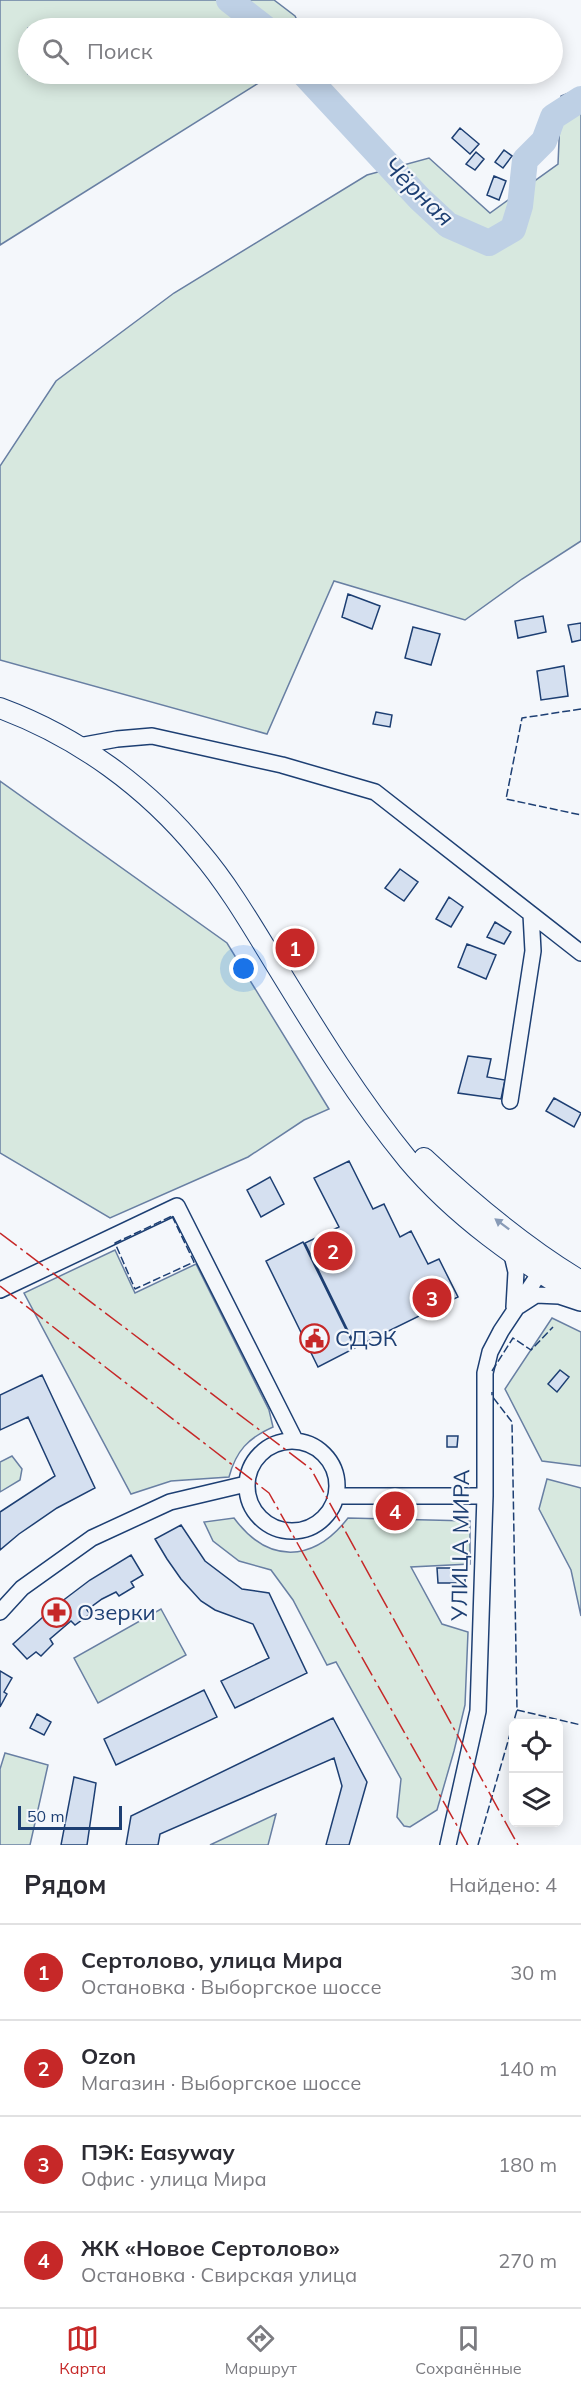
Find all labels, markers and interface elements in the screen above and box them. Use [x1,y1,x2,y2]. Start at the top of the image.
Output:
search box [18,18,563,84]
icon: search [39,35,72,68]
text: Поиск [87,37,153,65]
water label: Чёрная [377,150,461,232]
pin: 1 [276,926,314,970]
your location [229,954,258,983]
one-way arrow [494,1218,509,1230]
pin: 2 [314,1228,352,1274]
pin: 3 [412,1276,452,1320]
public building icon: СДЭК [298,1322,330,1354]
place label: СДЭК [335,1324,398,1352]
street label: УЛИЦА МИРА [445,1469,475,1622]
pin: 4 [376,1488,414,1534]
pharmacy icon: Озерки [40,1596,72,1628]
place label: Озерки [77,1598,156,1626]
map controls [509,1719,563,1827]
button: locate [509,1719,563,1773]
button: layers [509,1773,563,1827]
scale bar [18,1803,122,1830]
text: 50 m [27,1806,64,1826]
text: Рядом [24,1868,107,1901]
text: Найдено: 4 [449,1872,557,1897]
text: Сертолово, улица Мира [81,1946,343,1974]
text: 1 [38,1960,50,1985]
text: 30 m [510,1960,557,1985]
text: Остановка · Выборгское шоссе [81,1974,381,1999]
text: Ozon [81,2042,136,2070]
text: 2 [38,2056,50,2081]
text: 140 m [498,2056,557,2081]
text: Магазин · Выборгское шоссе [81,2070,361,2095]
text: ПЭК: Easyway [81,2138,235,2166]
text: 3 [38,2152,50,2177]
text: 180 m [498,2152,557,2177]
text: Офис · улица Мира [81,2166,267,2191]
text: ЖК «Новое Сертолово» [81,2234,340,2262]
text: 4 [38,2248,50,2273]
text: 270 m [498,2248,557,2273]
text: Остановка · Свирская улица [81,2262,357,2287]
tab: Карта [59,2322,106,2378]
tab: Маршрут [225,2322,297,2378]
tab: Сохранённые [415,2322,522,2378]

